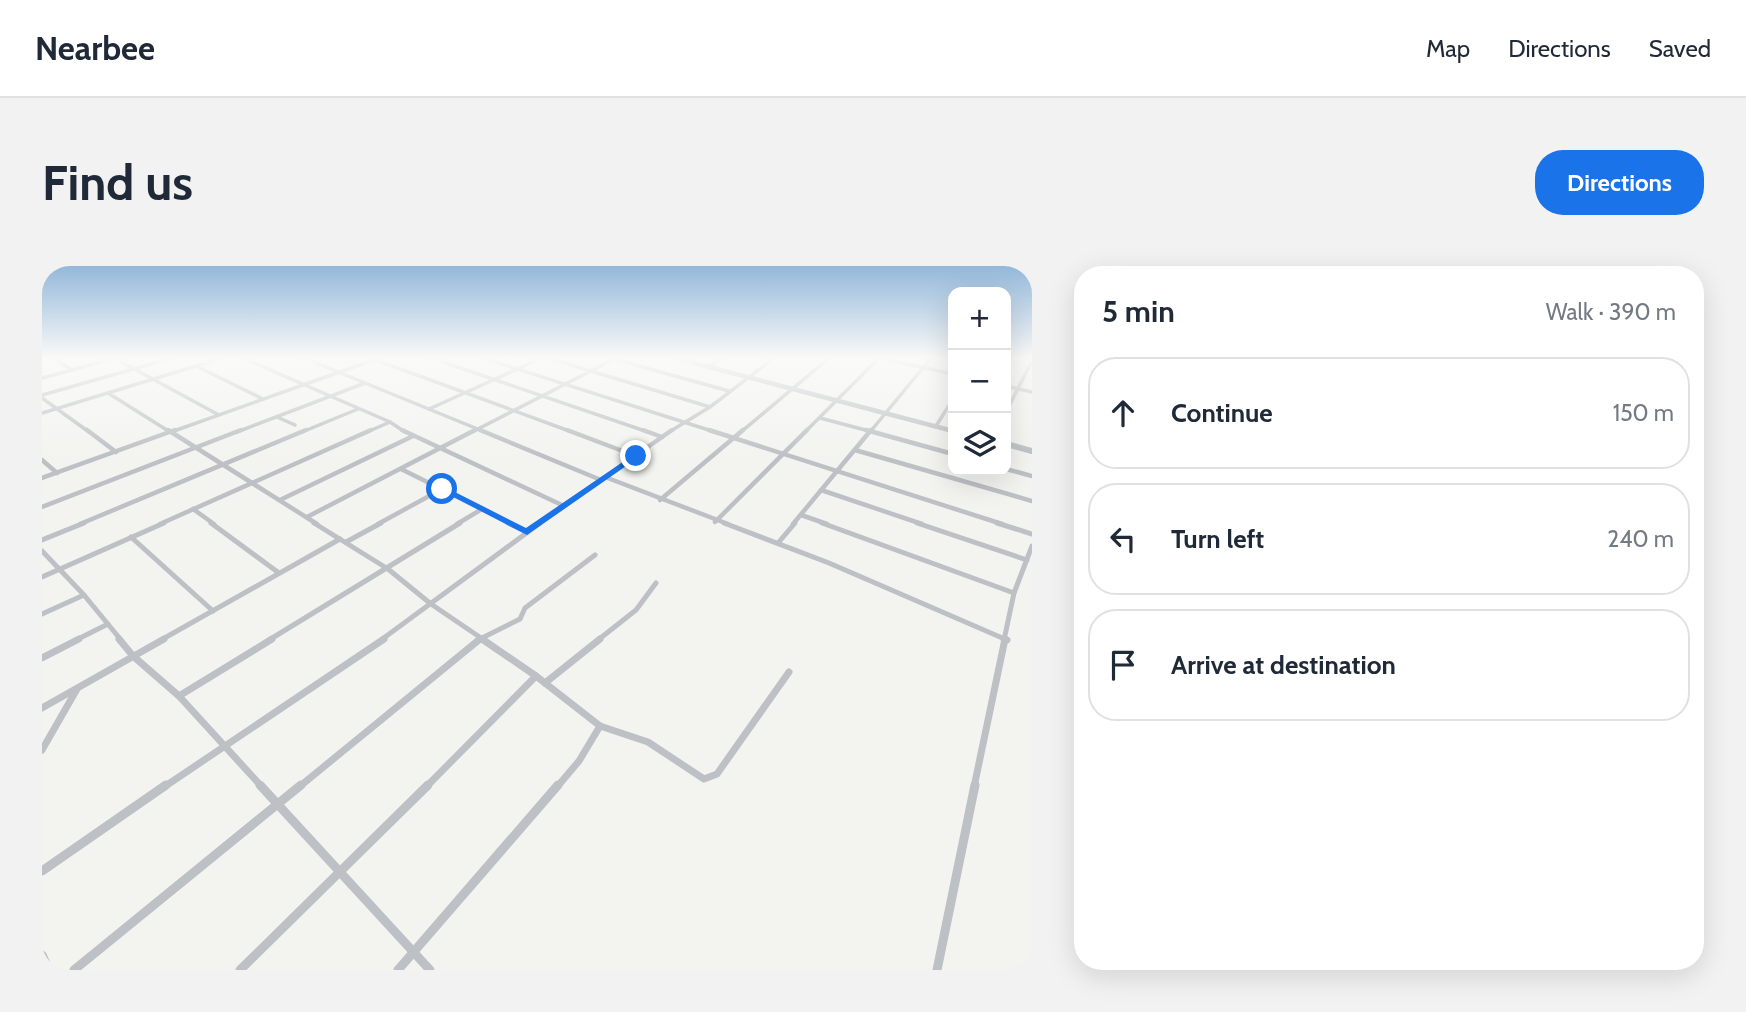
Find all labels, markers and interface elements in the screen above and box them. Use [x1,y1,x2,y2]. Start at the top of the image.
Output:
text: Nearbee [35,28,155,68]
text: Map [1426,34,1470,63]
text: Directions [1508,34,1611,63]
text: Saved [1649,34,1711,63]
button: Directions [1535,150,1704,215]
text: Find us [42,153,193,212]
map controls [948,287,1011,476]
button: + [948,287,1011,350]
text: 5 min [1102,293,1175,330]
text: Walk · 390 m [1546,298,1676,326]
button: − [948,350,1011,413]
icon: ahead [1104,394,1142,432]
text: Continue [1171,397,1273,429]
text: 150 m [1613,399,1674,427]
button: layers [948,413,1011,476]
route end [620,440,651,471]
route start [426,473,457,504]
icon: left [1104,520,1142,558]
text: Turn left [1171,523,1264,555]
text: 240 m [1607,525,1674,553]
icon: arrive [1104,646,1142,684]
text: Arrive at destination [1171,649,1396,681]

